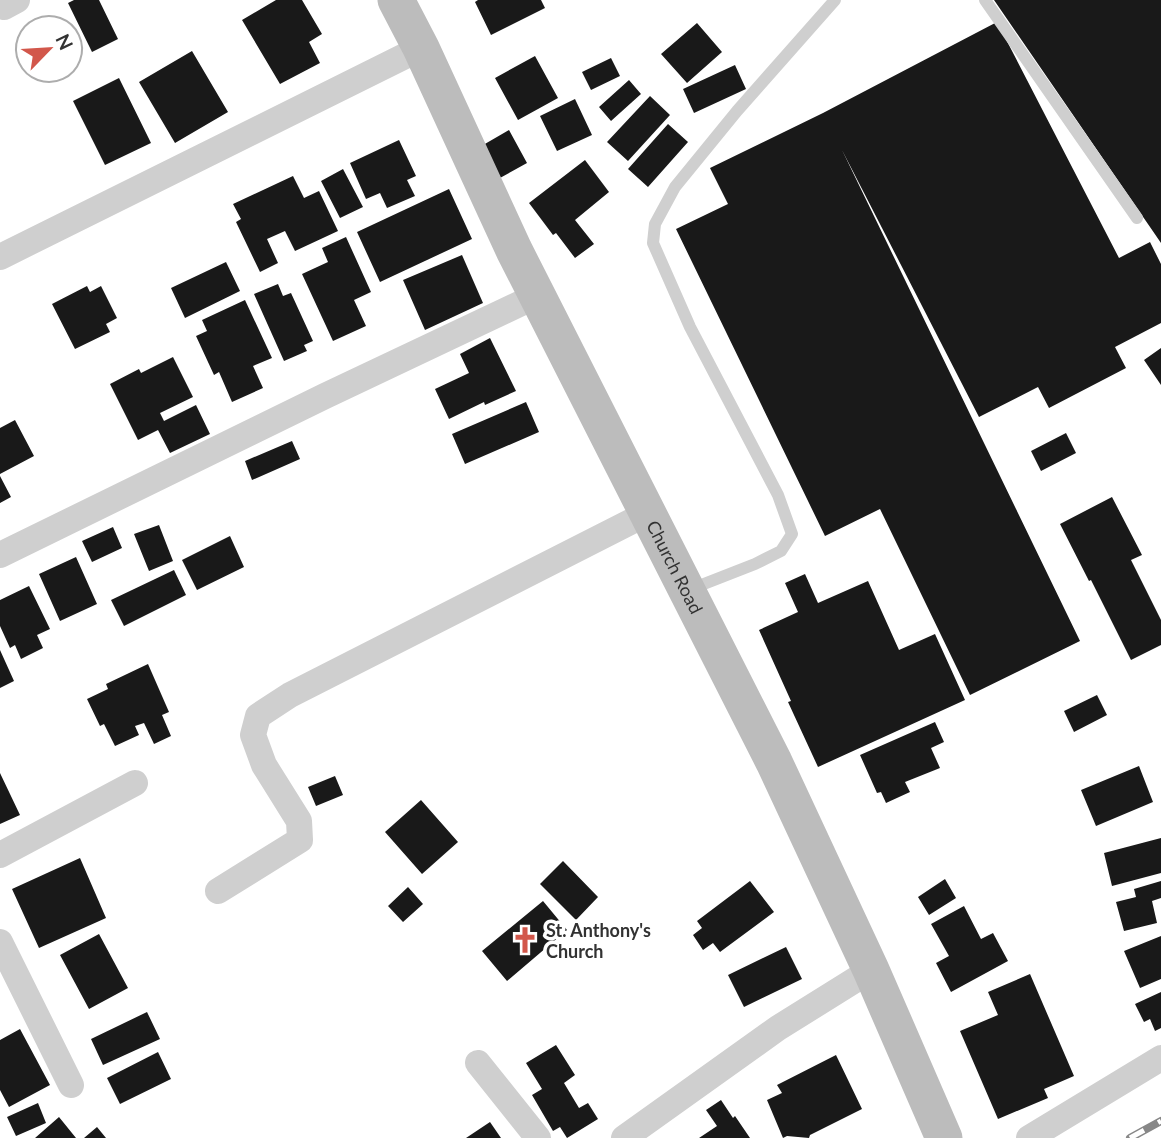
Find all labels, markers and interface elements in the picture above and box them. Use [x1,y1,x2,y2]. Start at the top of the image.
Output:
north arrow [14,14,84,84]
text: N [51,30,78,53]
street label: Church Road [642,517,708,617]
place label: St. Anthony's Church [546,919,651,962]
church icon: St. Anthony's Church [510,925,540,955]

